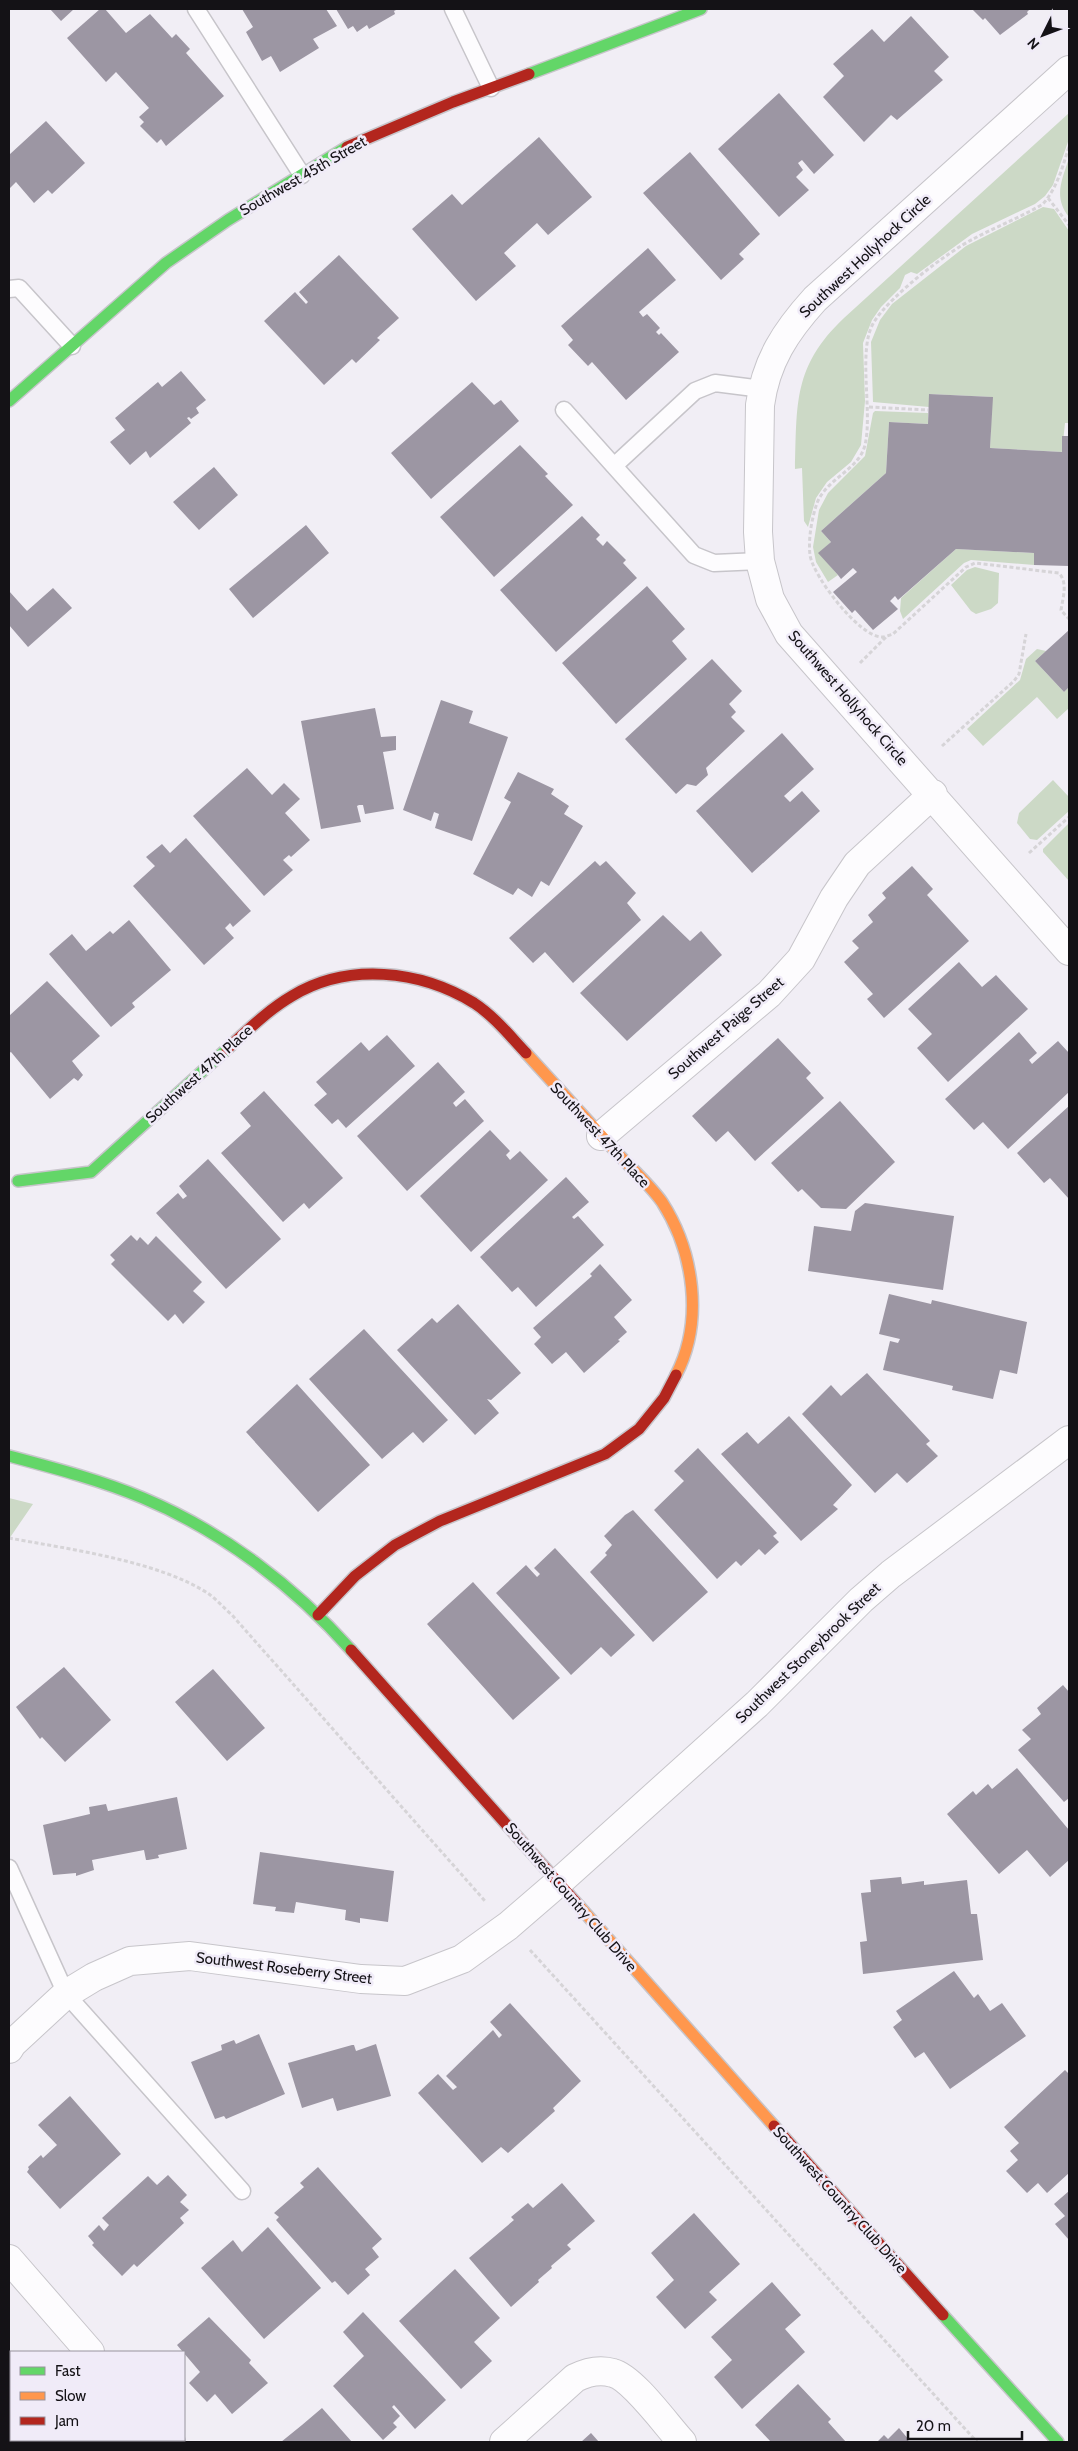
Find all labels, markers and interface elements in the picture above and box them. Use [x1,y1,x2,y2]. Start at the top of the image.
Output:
north arrow [1018,10,1068,60]
text: N [1023,34,1043,53]
street label: Southwest 45th Street [237,132,369,220]
street label: Southwest Hollyhock Circle [796,190,935,322]
street label: Southwest Hollyhock Circle [784,627,912,769]
street label: Southwest Paige Street [665,973,787,1083]
street label: Southwest 47th Place [142,1021,256,1127]
street label: Southwest 47th Place [547,1079,654,1192]
street label: Southwest Stoneybrook Street [732,1579,884,1727]
street label: Southwest Country Club Drive [501,1819,641,1975]
street label: Southwest Roseberry Street [195,1948,373,1988]
street label: Southwest Country Club Drive [769,2123,911,2277]
legend [10,2351,185,2441]
text: Fast [55,2362,80,2380]
text: Slow [55,2387,86,2405]
scale bar [908,2408,1022,2440]
text: Jam [54,2412,79,2430]
text: 20 m [916,2417,951,2435]

